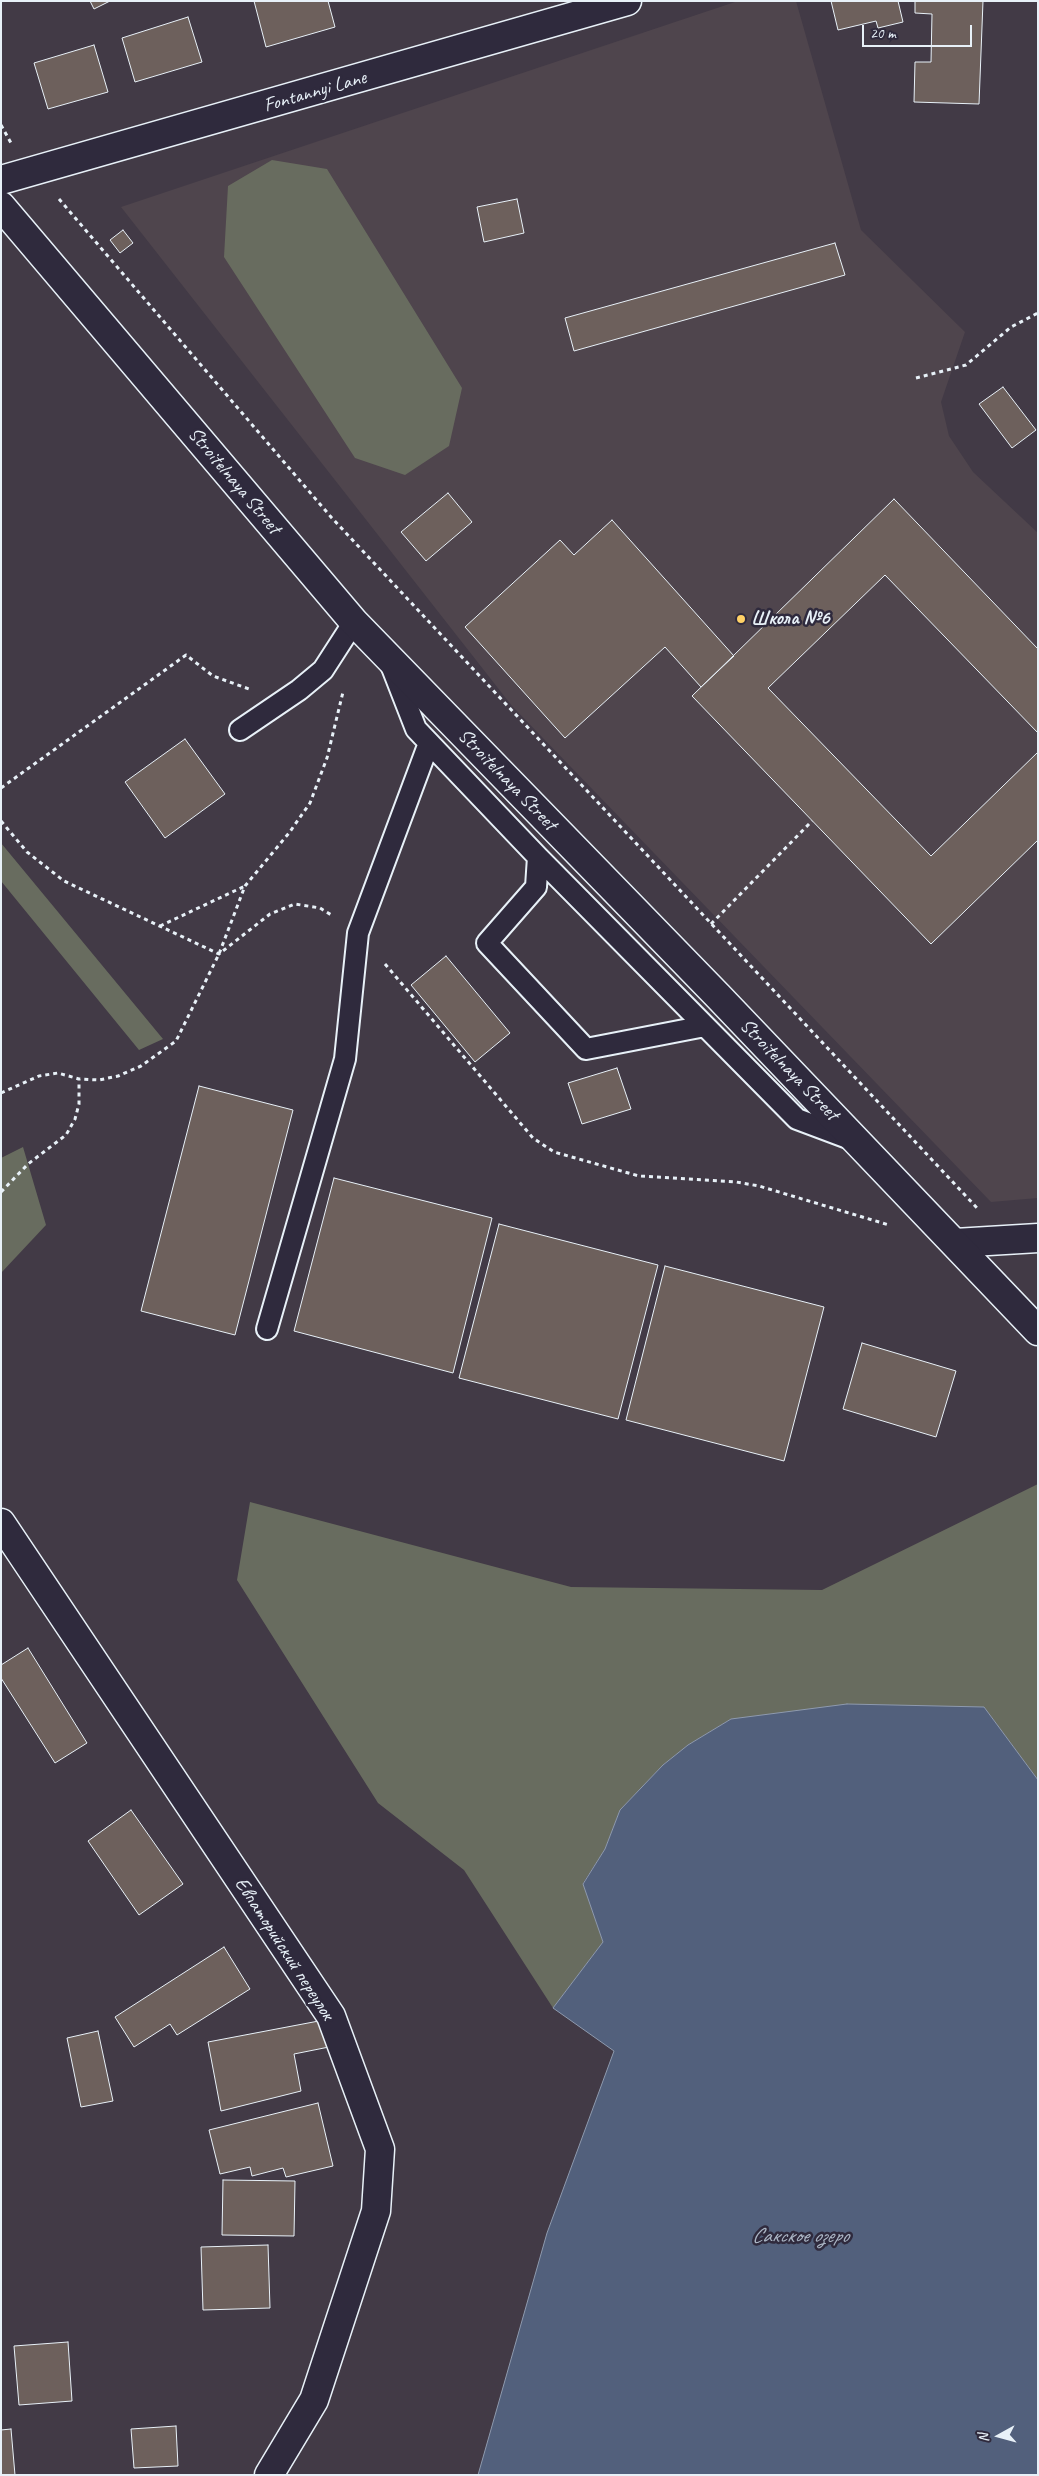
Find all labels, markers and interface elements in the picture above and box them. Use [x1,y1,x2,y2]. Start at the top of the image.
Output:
scale bar [864,15,974,47]
text: 20 m [870,24,896,43]
street label: Fontannyi Lane [261,66,369,118]
street label: Stroitelnaya Street [182,423,286,539]
place label: Школа №6 [751,607,829,631]
marker: Школа №6 [735,613,747,625]
street label: Stroitelnaya Street [452,724,562,836]
street label: Stroitelnaya Street [734,1014,844,1126]
street label: Евпаторийский переулок [229,1873,339,2025]
water label: Сакское озеро [752,2223,848,2249]
north arrow [974,2411,1024,2461]
text: N [975,2433,993,2443]

